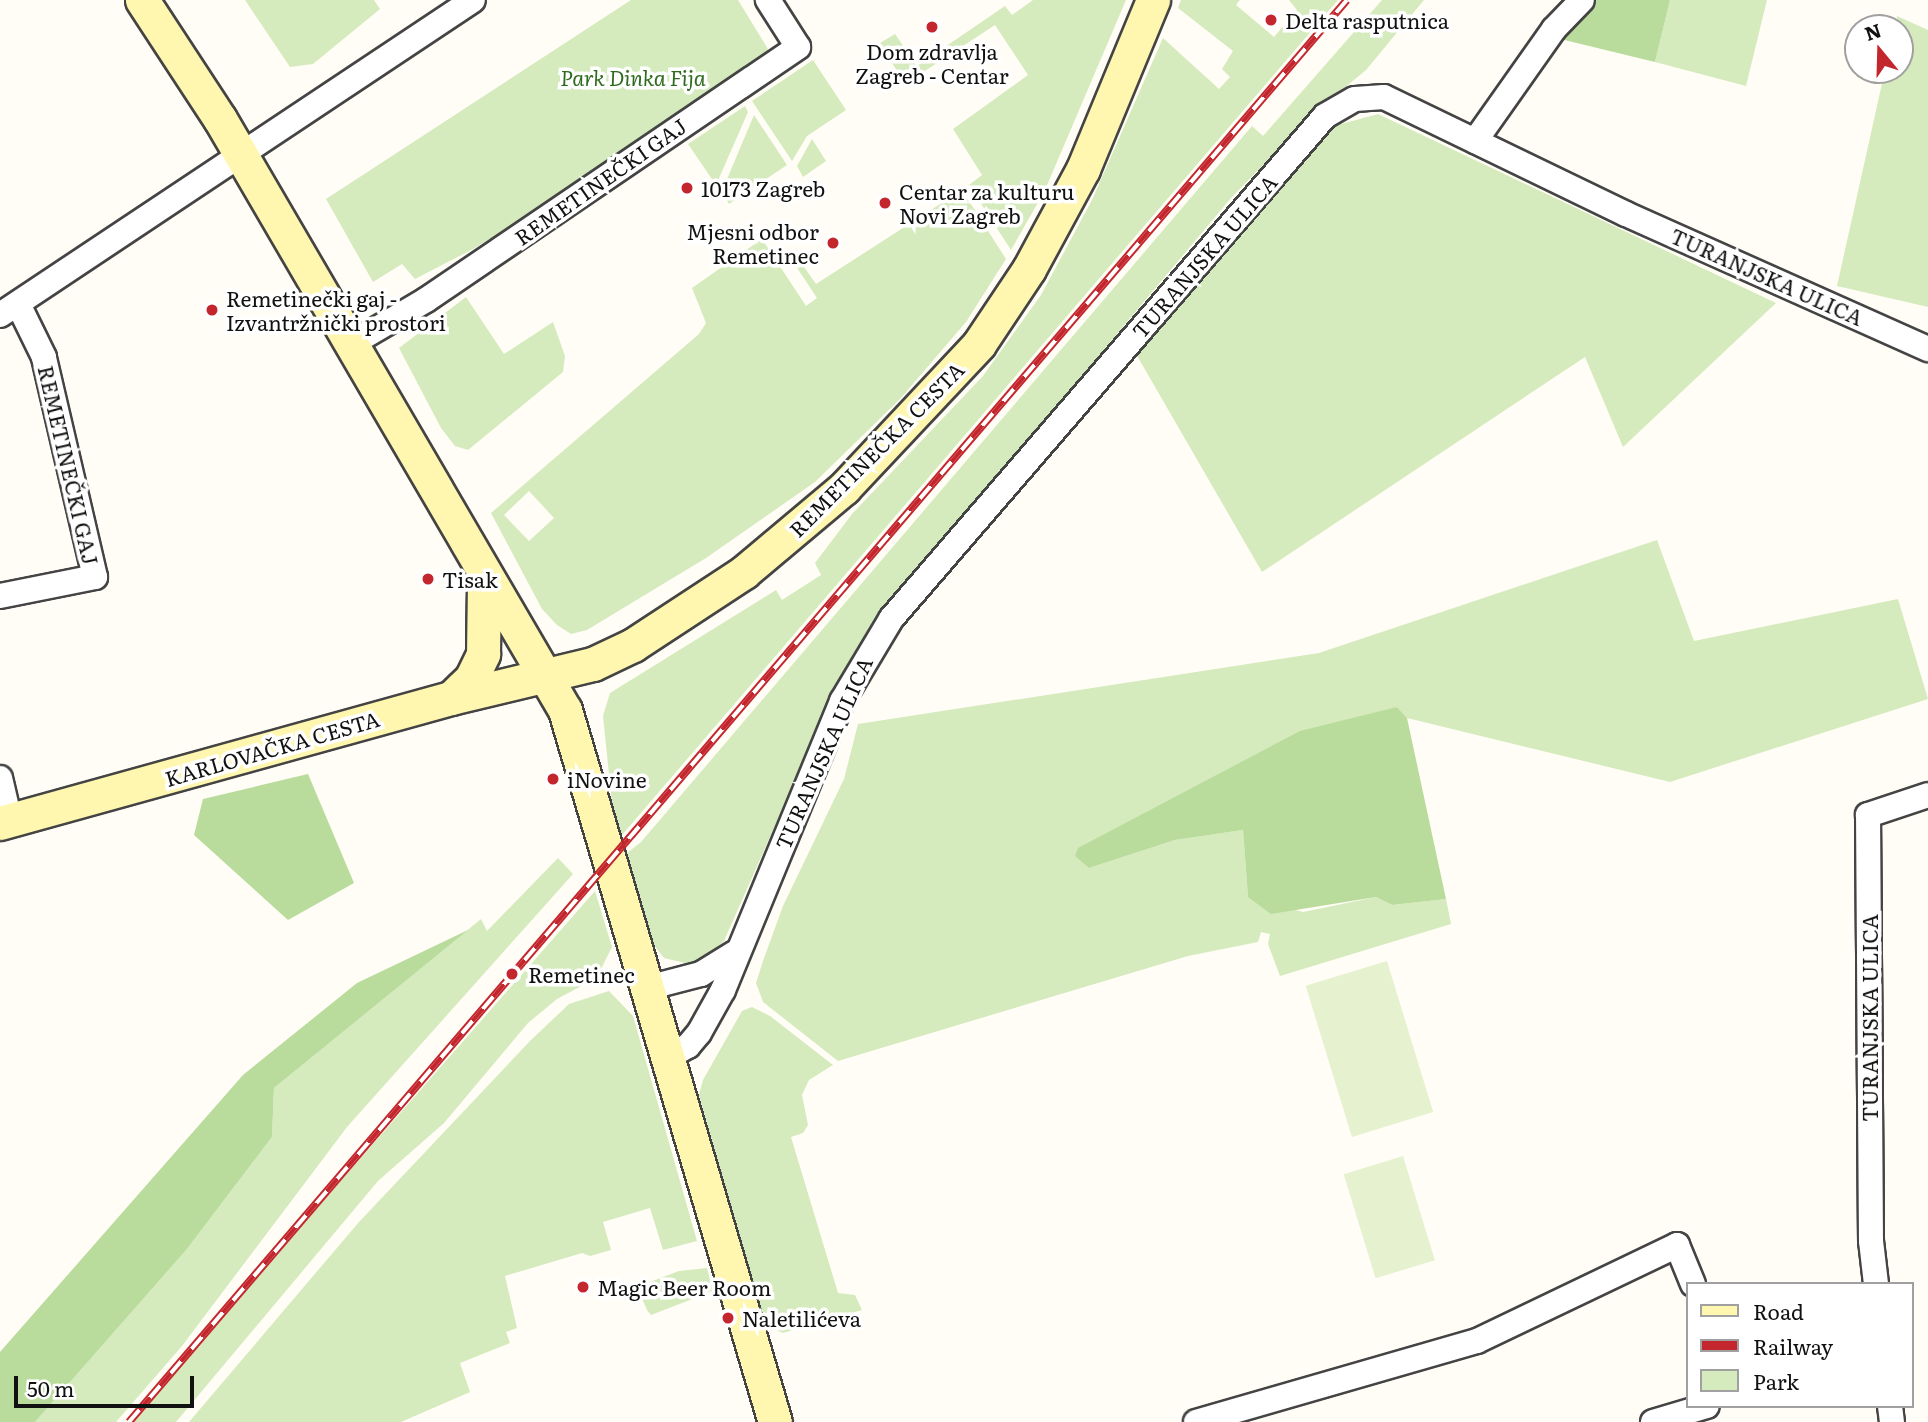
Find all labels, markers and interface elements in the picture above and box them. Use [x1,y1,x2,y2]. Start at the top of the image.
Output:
place label: Delta rasputnica [1285,7,1449,33]
marker: Delta rasputnica [1263,12,1279,28]
north arrow [1844,14,1914,84]
text: N [1861,15,1885,47]
marker: Dom zdravlja Zagreb - Centar [924,19,940,35]
place label: Dom zdravlja Zagreb - Centar [855,38,1009,88]
park label: Park Dinka Fija [560,64,706,90]
street label: REMETINEČKI GAJ [509,112,691,250]
street label: TURANJSKA ULICA [1126,169,1282,343]
place label: 10173 Zagreb [701,175,825,201]
place label: Centar za kulturu Novi Zagreb [899,178,1074,228]
marker: 10173 Zagreb [679,180,695,196]
marker: Centar za kulturu Novi Zagreb [877,195,893,211]
place label: Mjesni odbor Remetinec [687,218,819,268]
street label: TURANJSKA ULICA [1667,222,1867,330]
marker: Mjesni odbor Remetinec [825,235,841,251]
place label: Remetinečki gaj - Izvantržnički prostori [226,285,446,335]
marker: Remetinečki gaj - Izvantržnički prostori [204,302,220,318]
street label: REMETINEČKA CESTA [783,356,969,542]
street label: REMETINEČKI GAJ [34,363,104,567]
place label: Tisak [442,566,498,592]
marker: Tisak [420,571,436,587]
street label: TURANJSKA ULICA [769,653,877,853]
street label: KARLOVAČKA CESTA [162,705,382,791]
place label: iNovine [567,766,647,792]
marker: iNovine [545,771,561,787]
street label: TURANJSKA ULICA [1856,914,1882,1122]
place label: Remetinec [528,961,635,987]
marker: Remetinec [502,964,522,984]
place label: Magic Beer Room [597,1274,771,1300]
marker: Magic Beer Room [575,1279,591,1295]
legend [1686,1282,1914,1408]
text: Road [1753,1295,1804,1326]
place label: Naletilićeva [742,1305,861,1331]
marker: Naletilićeva [720,1310,736,1326]
text: Railway [1753,1330,1833,1361]
scale bar [18,1362,198,1406]
text: Park [1753,1365,1799,1396]
text: 50 m [27,1372,74,1403]

